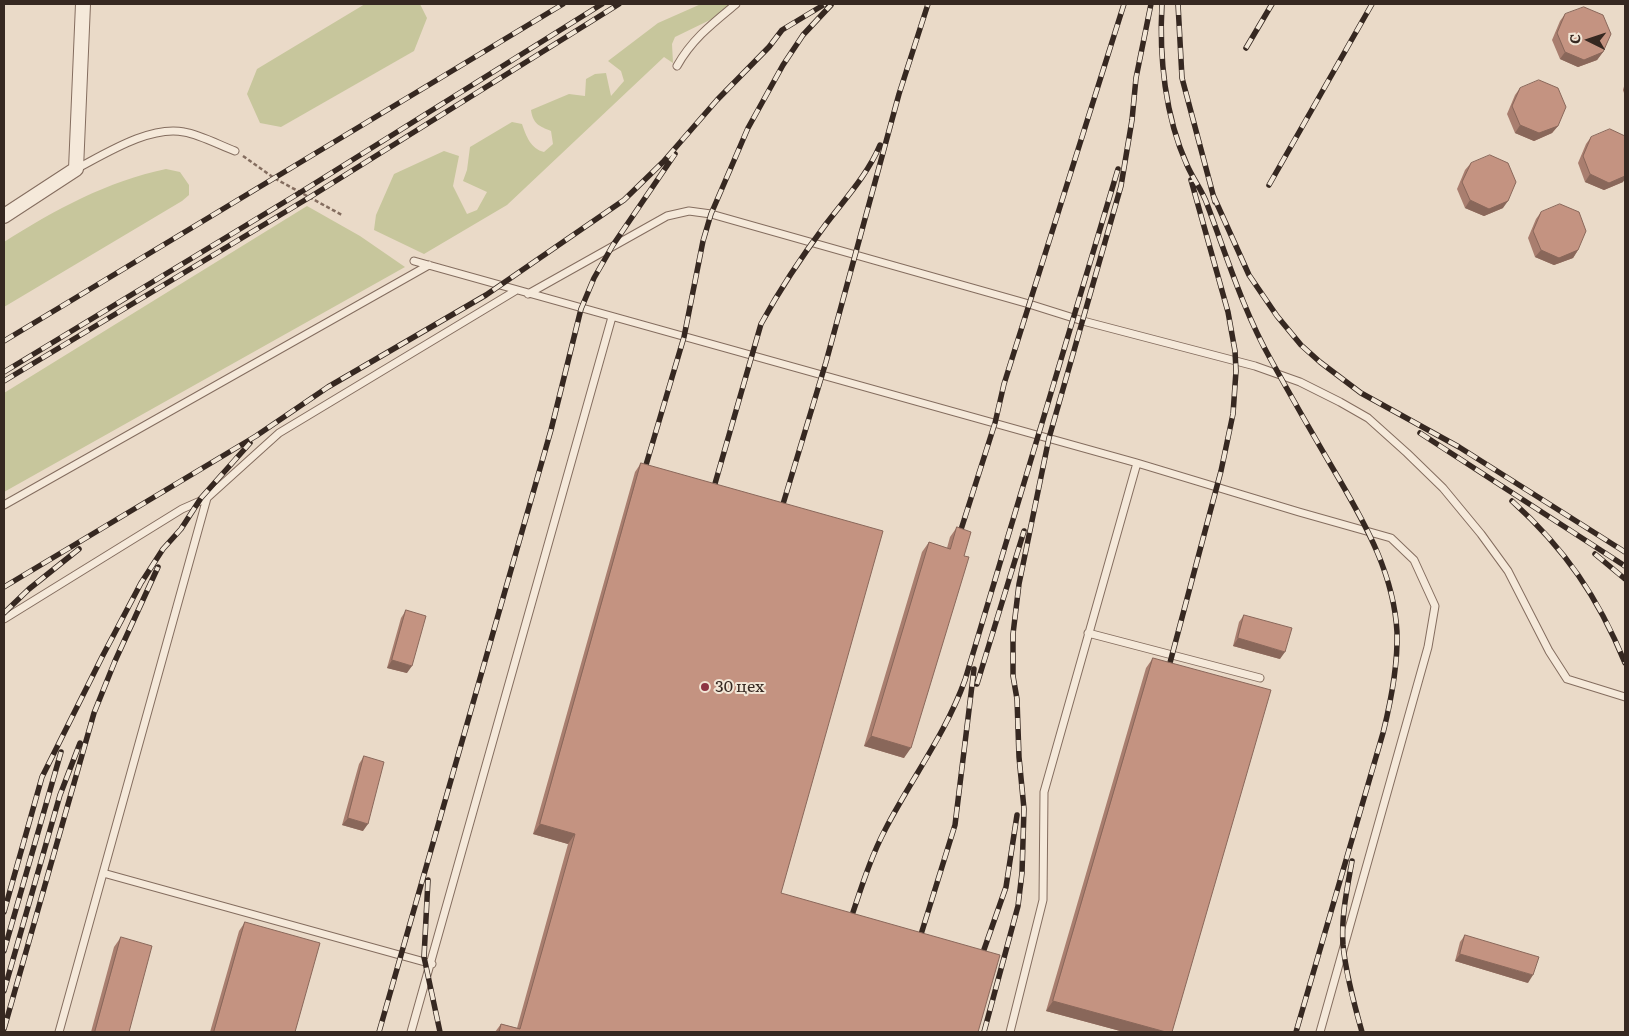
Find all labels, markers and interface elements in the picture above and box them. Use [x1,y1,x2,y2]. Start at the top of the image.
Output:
north arrow [1564,15,1614,65]
text: С [1564,33,1584,45]
place label: 30 цех [715,677,764,697]
marker: 30 цех [699,681,711,693]

